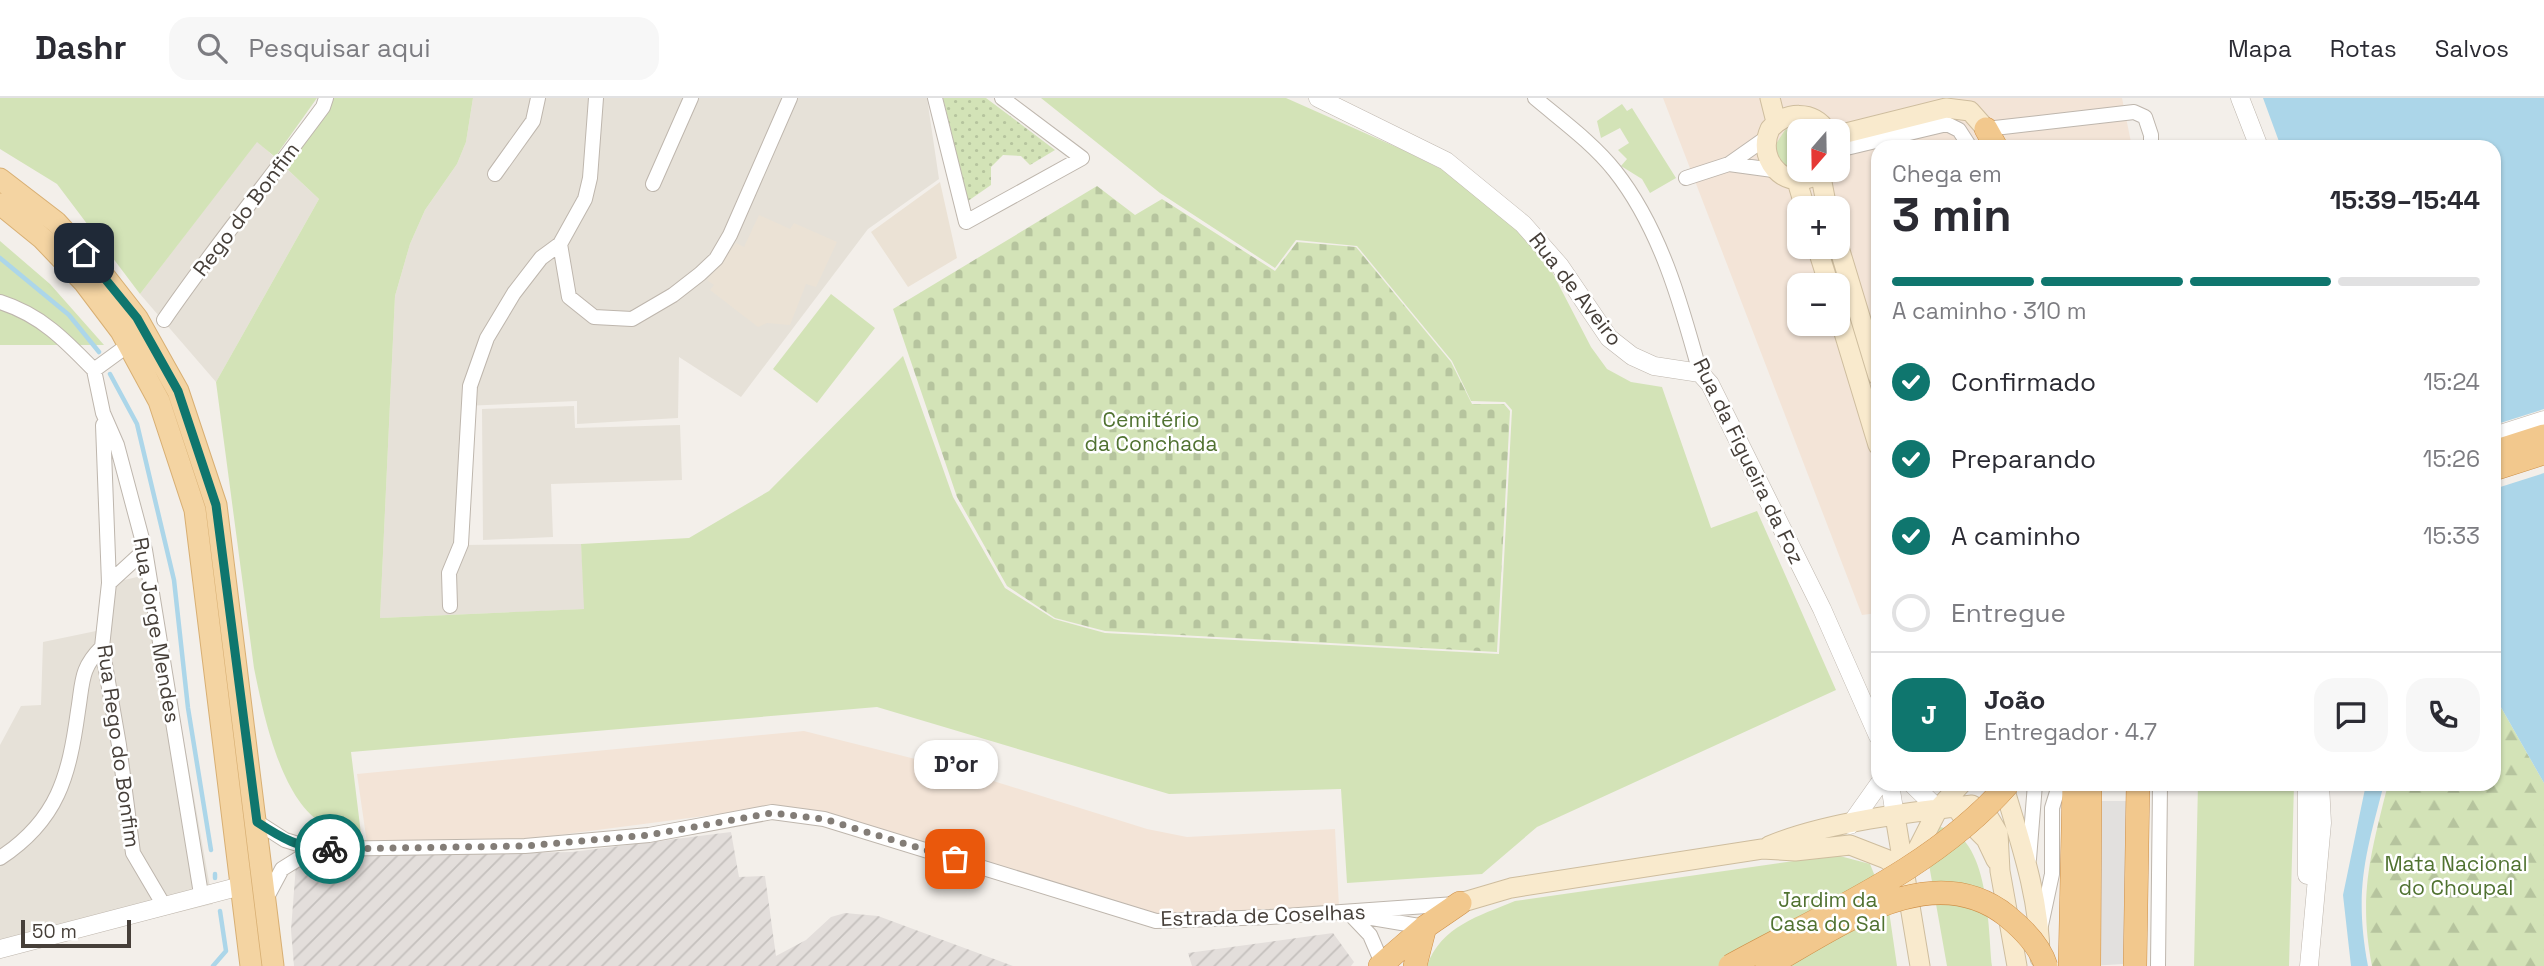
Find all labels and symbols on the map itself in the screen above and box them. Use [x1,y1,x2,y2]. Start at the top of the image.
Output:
north arrow [1787,119,1850,182]
street label: Rego do Bonfim [187,137,305,281]
pin [54,223,114,283]
street label: Rua de Aveiro [1523,227,1629,351]
street label: Rua da Figueira da Foz [1687,354,1811,568]
park label: Cemitério da Conchada [1084,406,1218,457]
street label: Rua Jorge Mendes [127,535,187,725]
street label: Rua Rego do Bonfim [91,643,147,849]
callout: D'or [913,740,997,789]
courier [295,814,365,884]
pin [925,829,985,889]
park label: Mata Nacional do Choupal [2384,850,2528,901]
park label: Jardim da Casa do Sal [1770,886,1886,937]
street label: Estrada de Coselhas [1160,898,1366,932]
scale bar [21,917,131,949]

